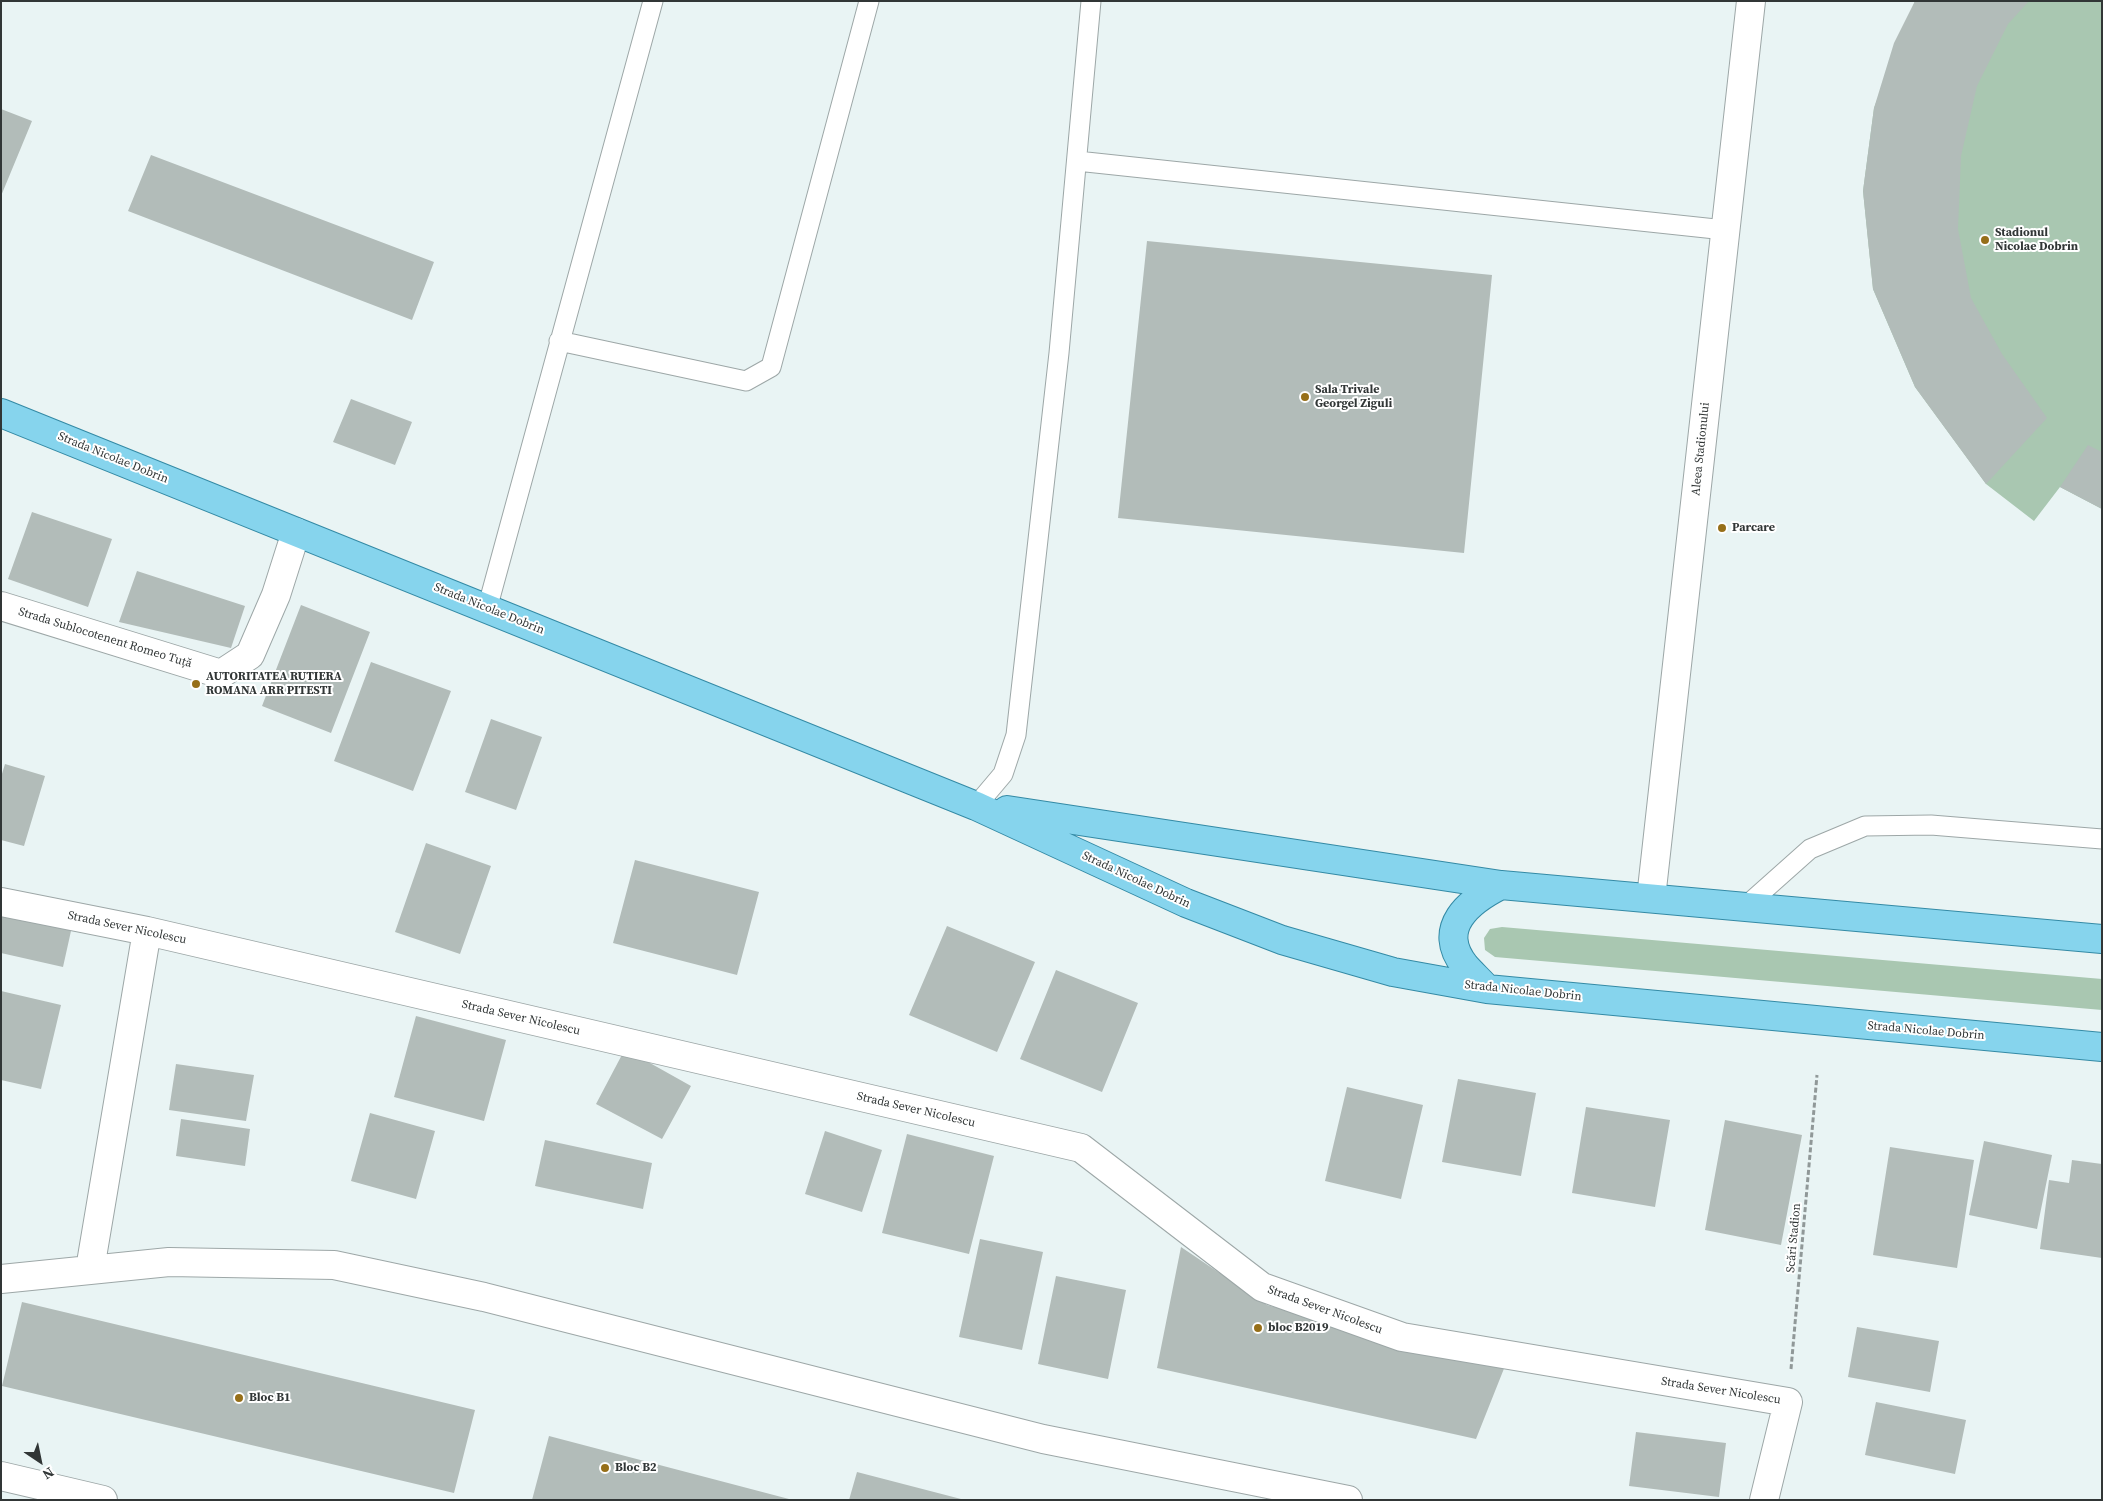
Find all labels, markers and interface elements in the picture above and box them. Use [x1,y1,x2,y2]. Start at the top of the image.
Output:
place label: Stadionul Nicolae Dobrin [1995,226,2078,254]
marker: Stadionul Nicolae Dobrin [1979,234,1991,246]
place label: Sala Trivale Georgel Ziguli [1315,383,1392,411]
marker: Sala Trivale Georgel Ziguli [1299,391,1311,403]
street label: Aleea Stadionului [1689,402,1713,496]
street label: Strada Nicolae Dobrin [56,429,170,487]
place label: Parcare [1732,521,1775,535]
marker: Parcare [1716,522,1728,534]
street label: Strada Nicolae Dobrin [432,580,546,638]
street label: Strada Sublocotenent Romeo Tuță [16,605,194,671]
place label: AUTORITATEA RUTIERA ROMANA ARR PITESTI [206,670,342,698]
marker: AUTORITATEA RUTIERA ROMANA ARR PITESTI [190,678,202,690]
street label: Strada Nicolae Dobrin [1080,849,1192,911]
street label: Strada Sever Nicolescu [66,908,188,948]
street label: Strada Nicolae Dobrin [1464,978,1582,1004]
street label: Strada Sever Nicolescu [460,997,582,1039]
street label: Strada Nicolae Dobrin [1867,1019,1985,1043]
street label: Strada Sever Nicolescu [855,1089,977,1131]
street label: Scări Stadion [1784,1203,1804,1273]
street label: Strada Sever Nicolescu [1266,1283,1384,1337]
place label: bloc B2019 [1268,1321,1329,1335]
marker: bloc B2019 [1252,1322,1264,1334]
street label: Strada Sever Nicolescu [1660,1374,1782,1408]
place label: Bloc B1 [249,1391,290,1405]
marker: Bloc B1 [233,1392,245,1404]
north arrow [15,1436,65,1486]
place label: Bloc B2 [615,1461,656,1475]
text: N [39,1462,58,1485]
marker: Bloc B2 [599,1462,611,1474]

